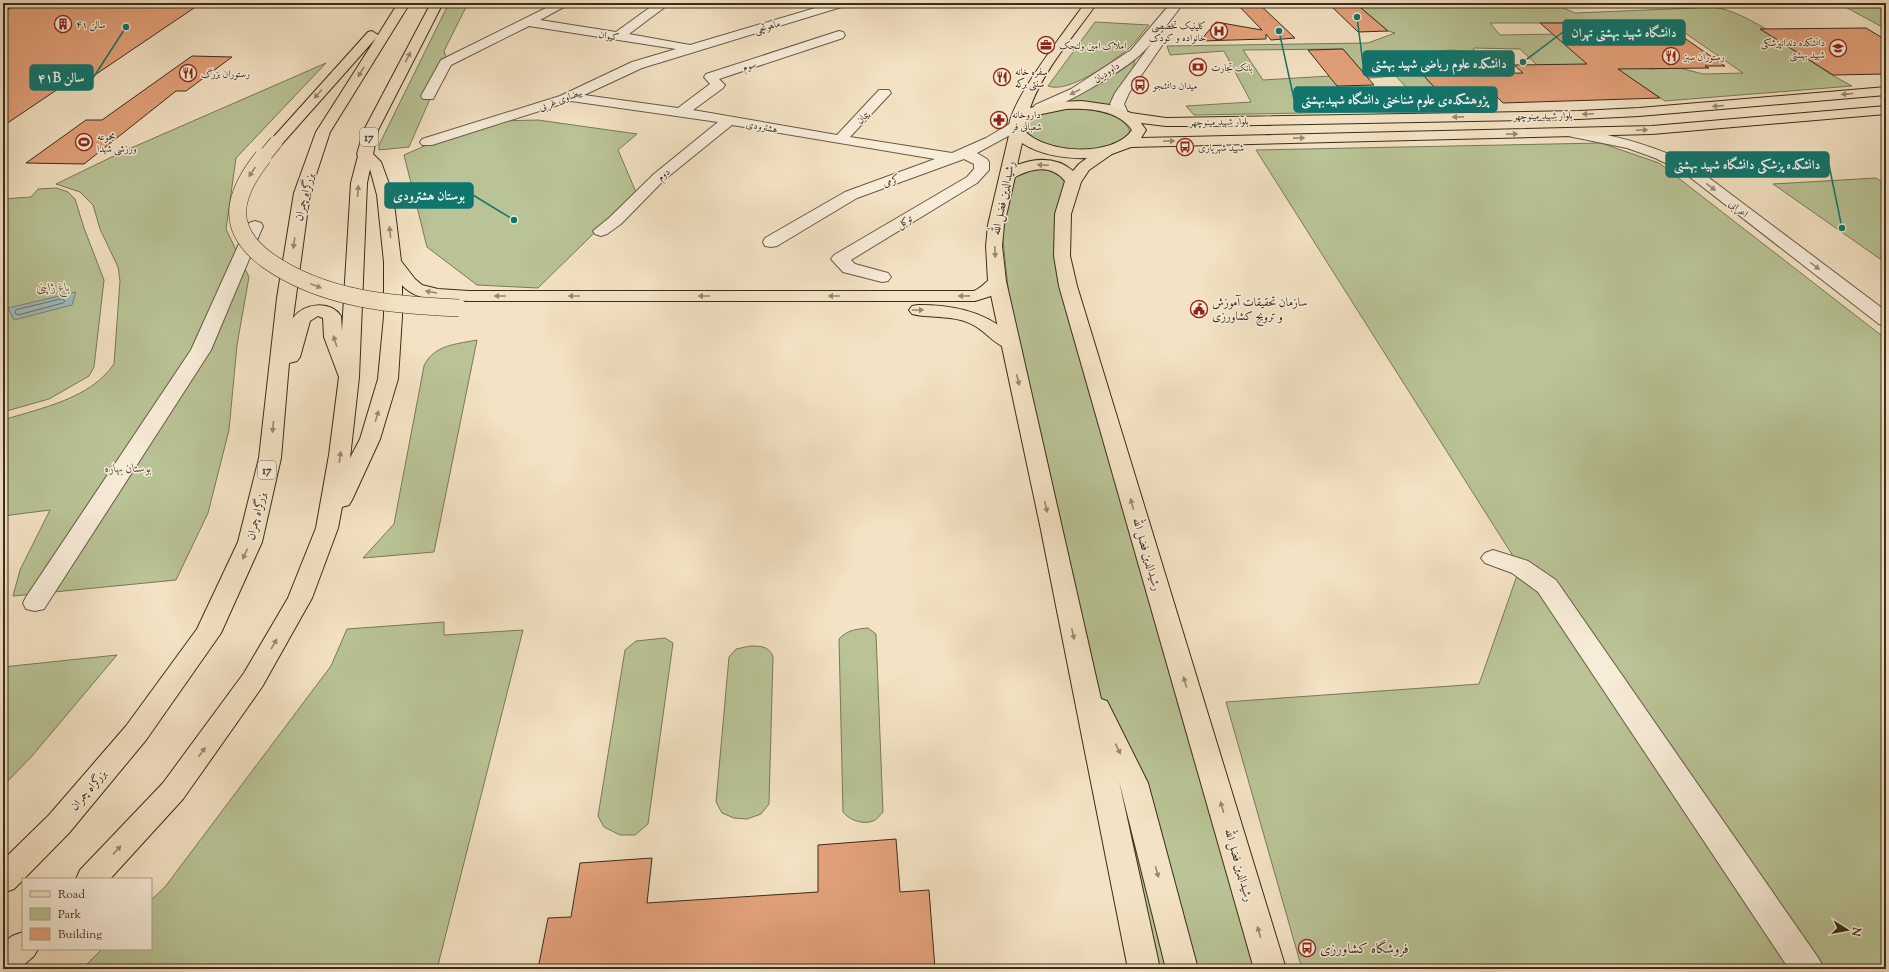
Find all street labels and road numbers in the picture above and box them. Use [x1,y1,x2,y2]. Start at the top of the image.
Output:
street label: ماهوتچی [753,17,782,38]
street label: کیوان [598,27,620,45]
street label: سوم [741,57,759,77]
street label: داوودیان [1091,59,1123,88]
street label: بیضاوی غربی [537,85,584,115]
street label: پیمان [853,107,874,128]
street label: بلوار شهید مینوچهر [1512,108,1573,125]
street label: بلوار شهید مینوچهر [1188,114,1249,131]
street label: هشترودی [745,117,779,138]
road number: 17 [360,128,378,146]
street label: رشیدالدین فضل الله [985,159,1021,237]
street label: دوم [654,165,674,186]
street label: بزرگراه چمران [290,171,320,223]
street label: کرمی [881,171,902,191]
street label: اعرابی [1725,197,1751,222]
street label: توکل [894,212,915,233]
road number: 17 [258,461,276,479]
street label: بزرگراه چمران [242,490,272,542]
street label: رشیدالدین فضل الله [1127,515,1167,593]
street label: بزرگراه چمران [66,766,111,815]
street label: رشیدالدین فضل الله [1219,826,1259,904]

